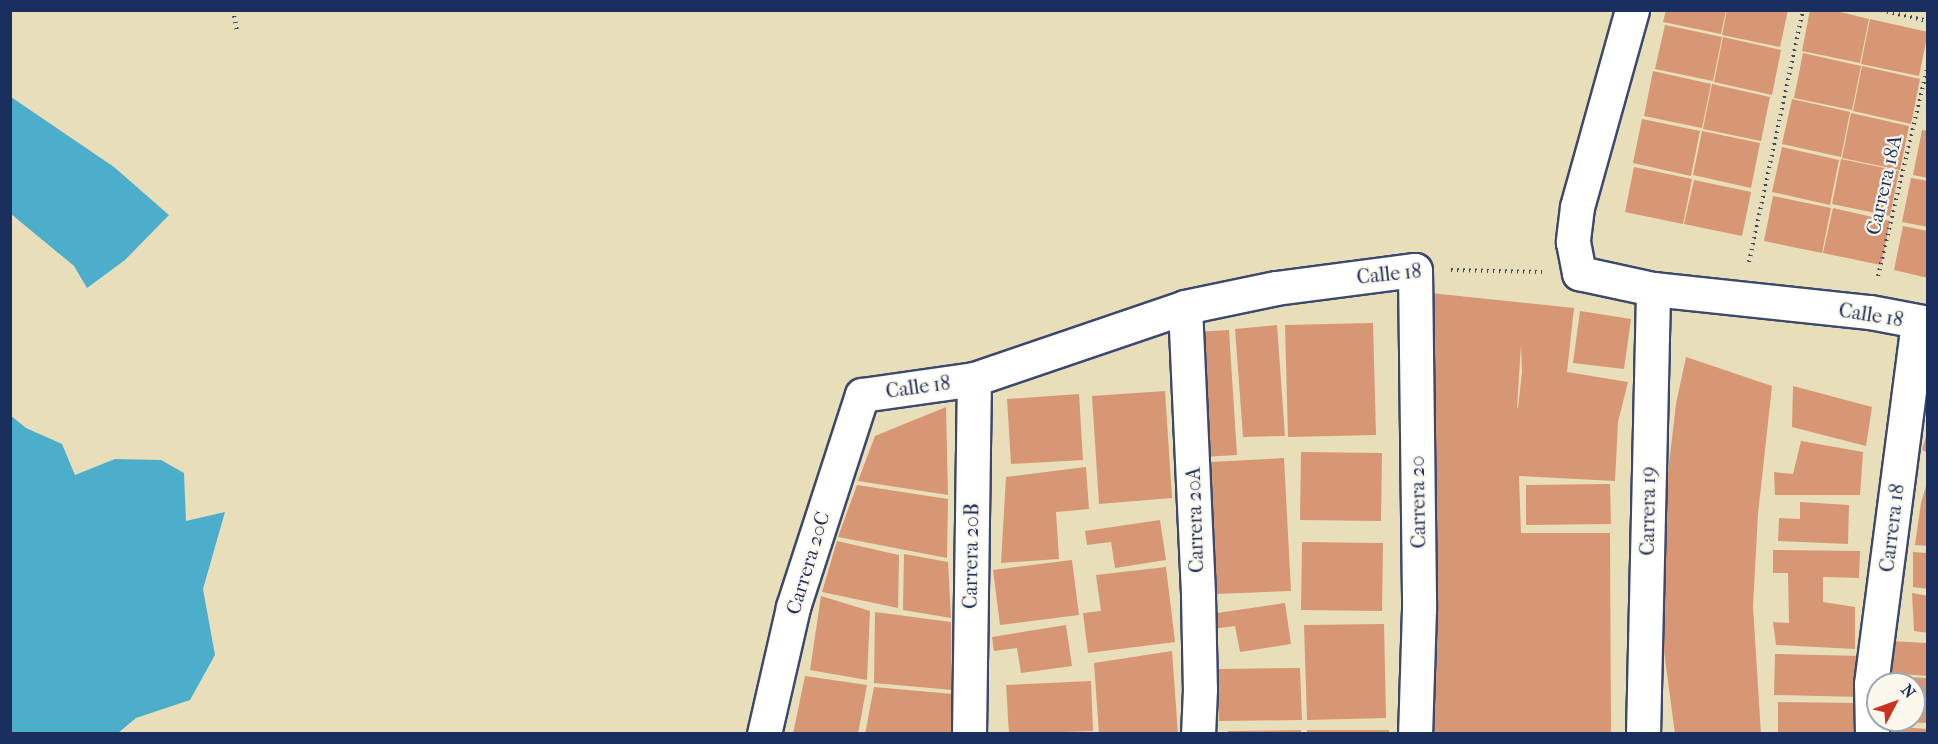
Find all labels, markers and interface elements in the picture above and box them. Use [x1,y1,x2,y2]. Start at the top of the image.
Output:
street label: Carrera 18A [1861,133,1907,237]
street label: Calle 18 [1355,259,1423,289]
street label: Calle 18 [1837,298,1905,332]
street label: Calle 18 [884,371,952,403]
street label: Carrera 20 [1405,455,1431,549]
street label: Carrera 19 [1635,466,1661,556]
street label: Carrera 20A [1181,467,1209,573]
street label: Carrera 18 [1875,483,1909,573]
street label: Carrera 20B [958,503,984,609]
street label: Carrera 20C [781,509,835,617]
north arrow [1866,672,1926,732]
text: N [1897,680,1920,702]

